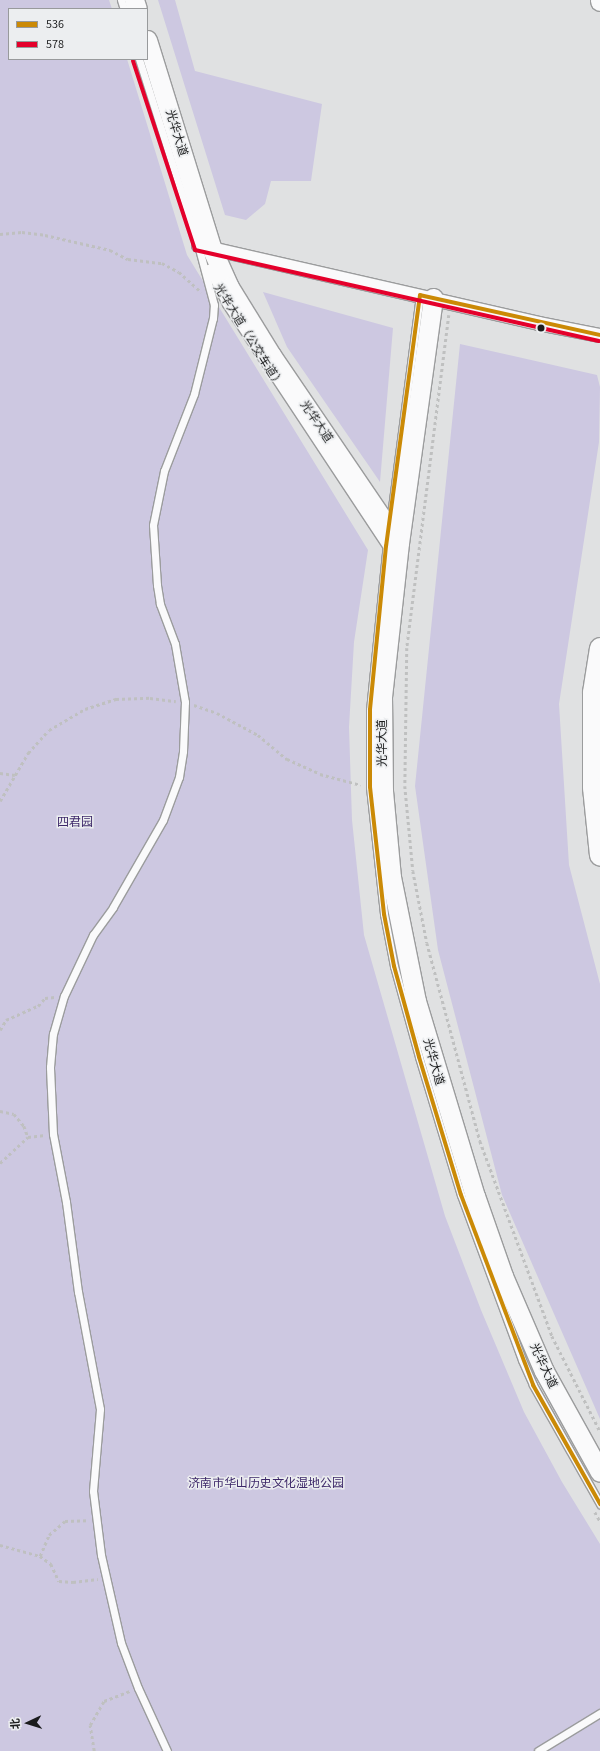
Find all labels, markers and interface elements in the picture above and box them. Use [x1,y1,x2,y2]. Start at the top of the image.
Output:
legend [8,8,148,60]
text: 536 [46,16,64,33]
text: 578 [46,36,64,53]
street label: 光华大道 [162,108,190,158]
street label: 光华大道（公交车道） [210,281,286,391]
unlabelled marker [536,323,546,333]
street label: 光华大道 [297,398,335,446]
street label: 光华大道 [376,719,390,767]
park label: 四君园 [57,816,93,830]
street label: 光华大道 [419,1037,447,1087]
street label: 光华大道 [526,1341,560,1391]
park label: 济南市华山历史文化湿地公园 [188,1477,344,1491]
north arrow [8,1703,48,1743]
text: 北 [8,1718,23,1730]

